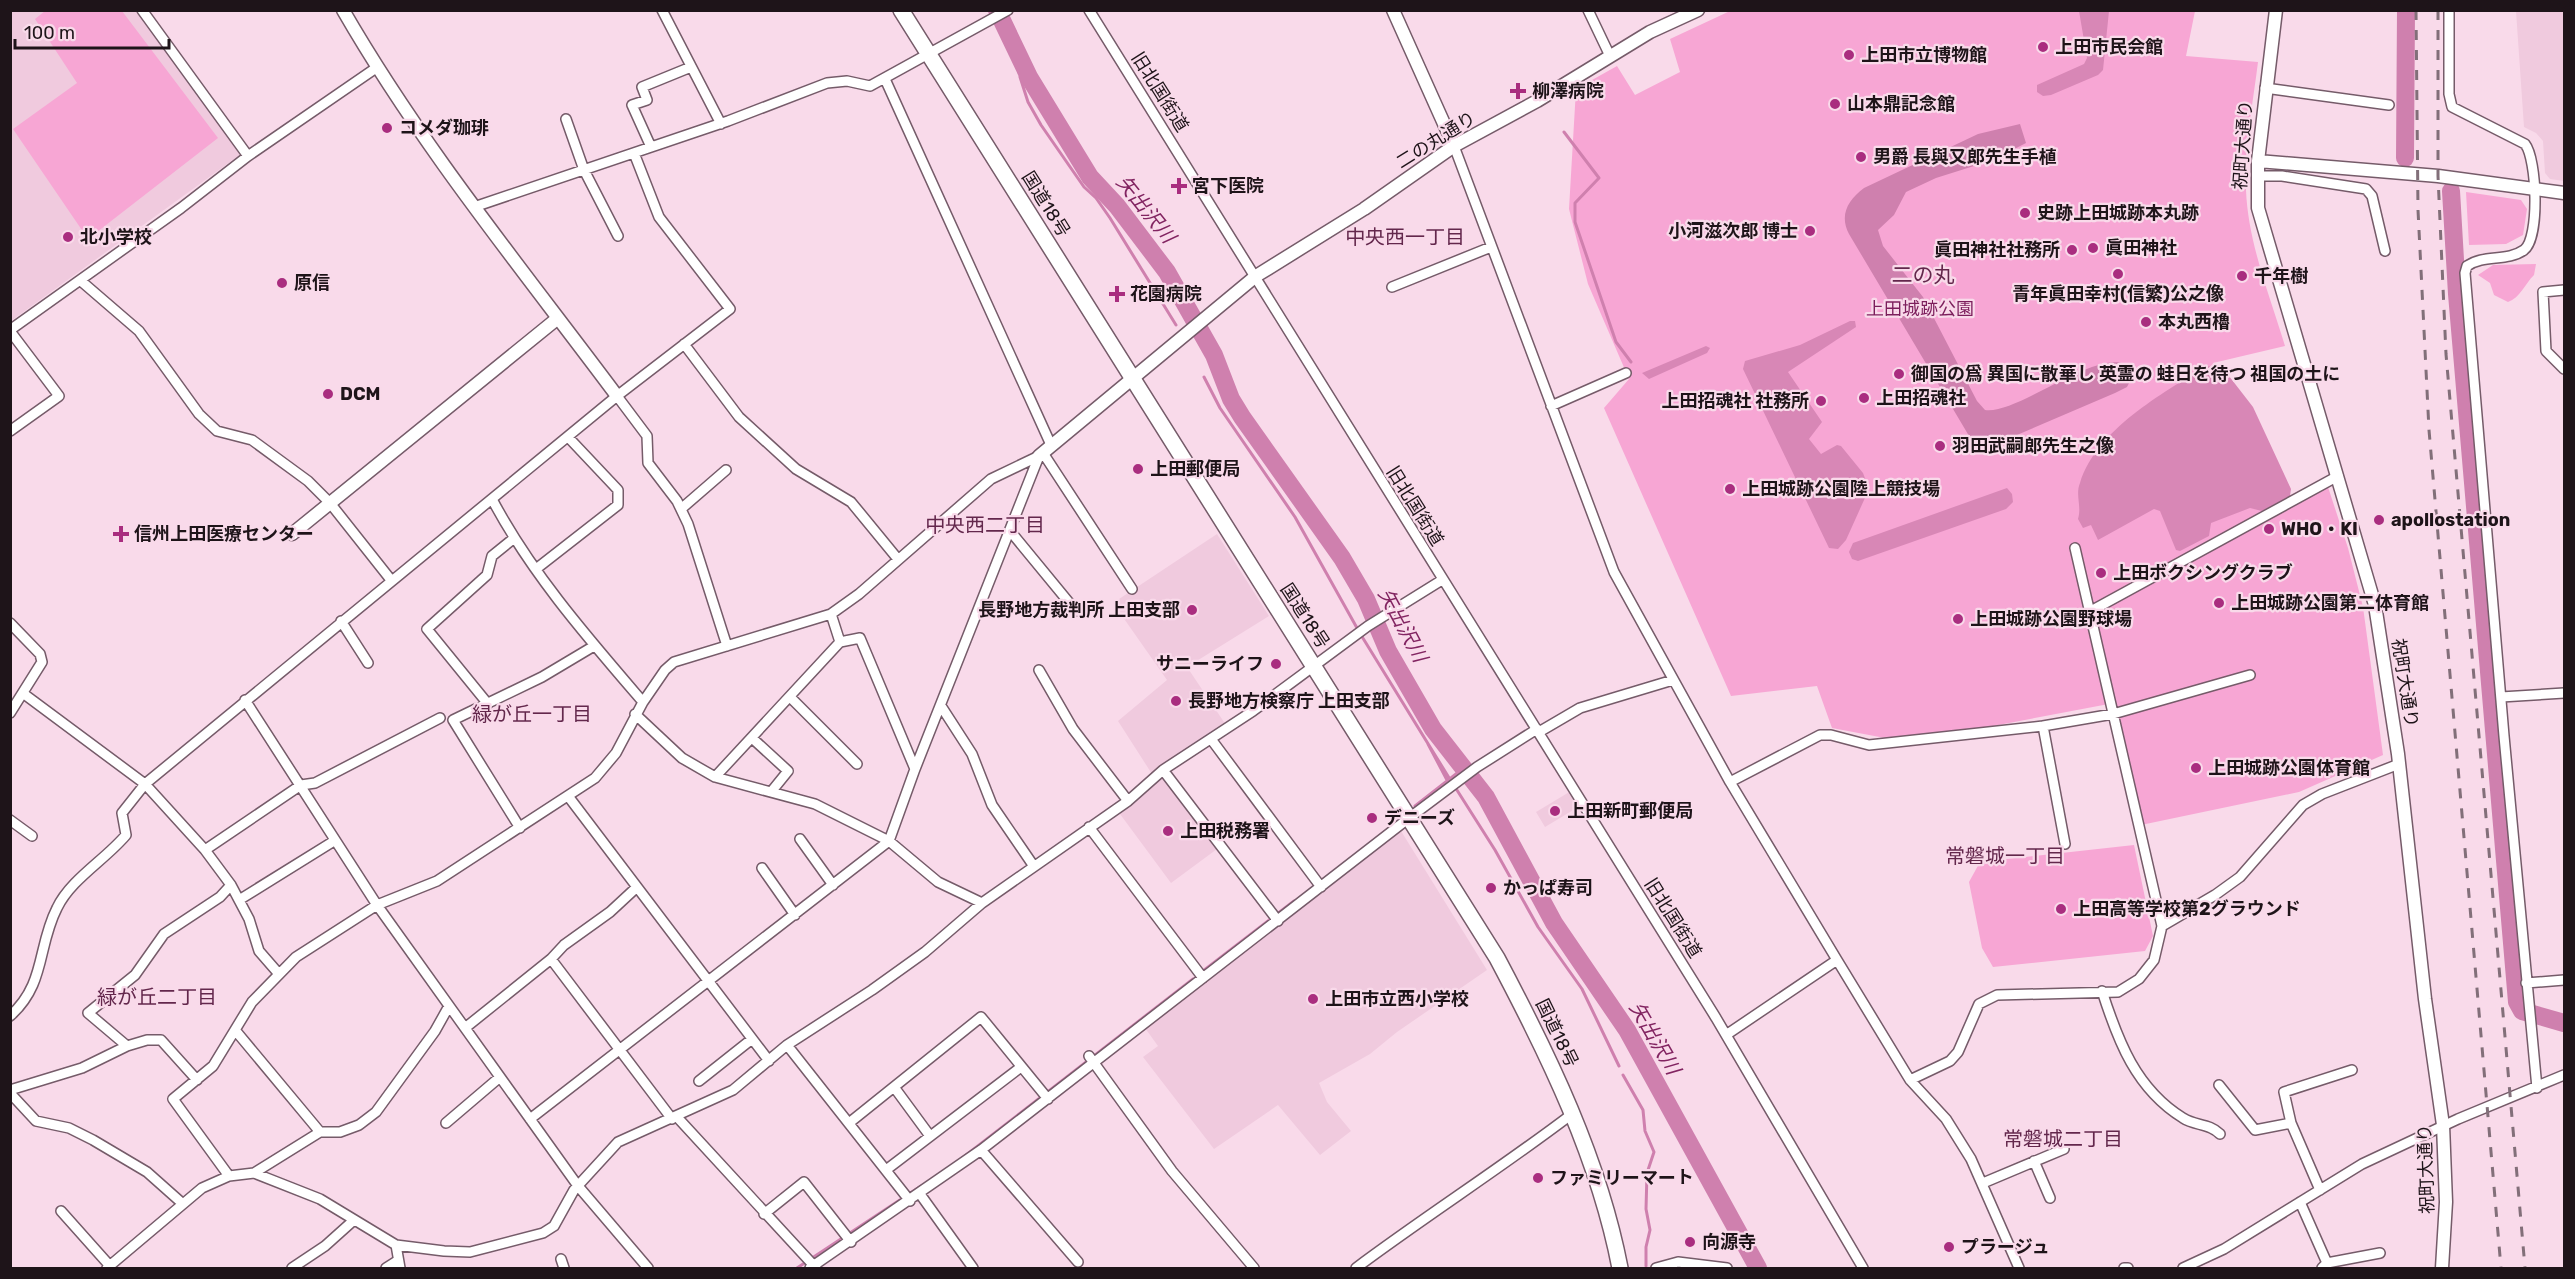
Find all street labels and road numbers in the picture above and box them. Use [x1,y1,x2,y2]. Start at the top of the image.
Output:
street label: 旧北国街道 [1127,48,1193,136]
street label: 祝町大通り [2229,99,2257,191]
street label: 二の丸通り [1392,107,1480,173]
street label: 国道18号 [1017,167,1075,241]
street label: 旧北国街道 [1382,462,1448,550]
street label: 国道18号 [1276,579,1334,653]
street label: 祝町大通り [2387,637,2423,729]
street label: 旧北国街道 [1640,874,1706,962]
street label: 国道18号 [1531,995,1583,1071]
street label: 祝町大通り [2413,1124,2439,1214]

